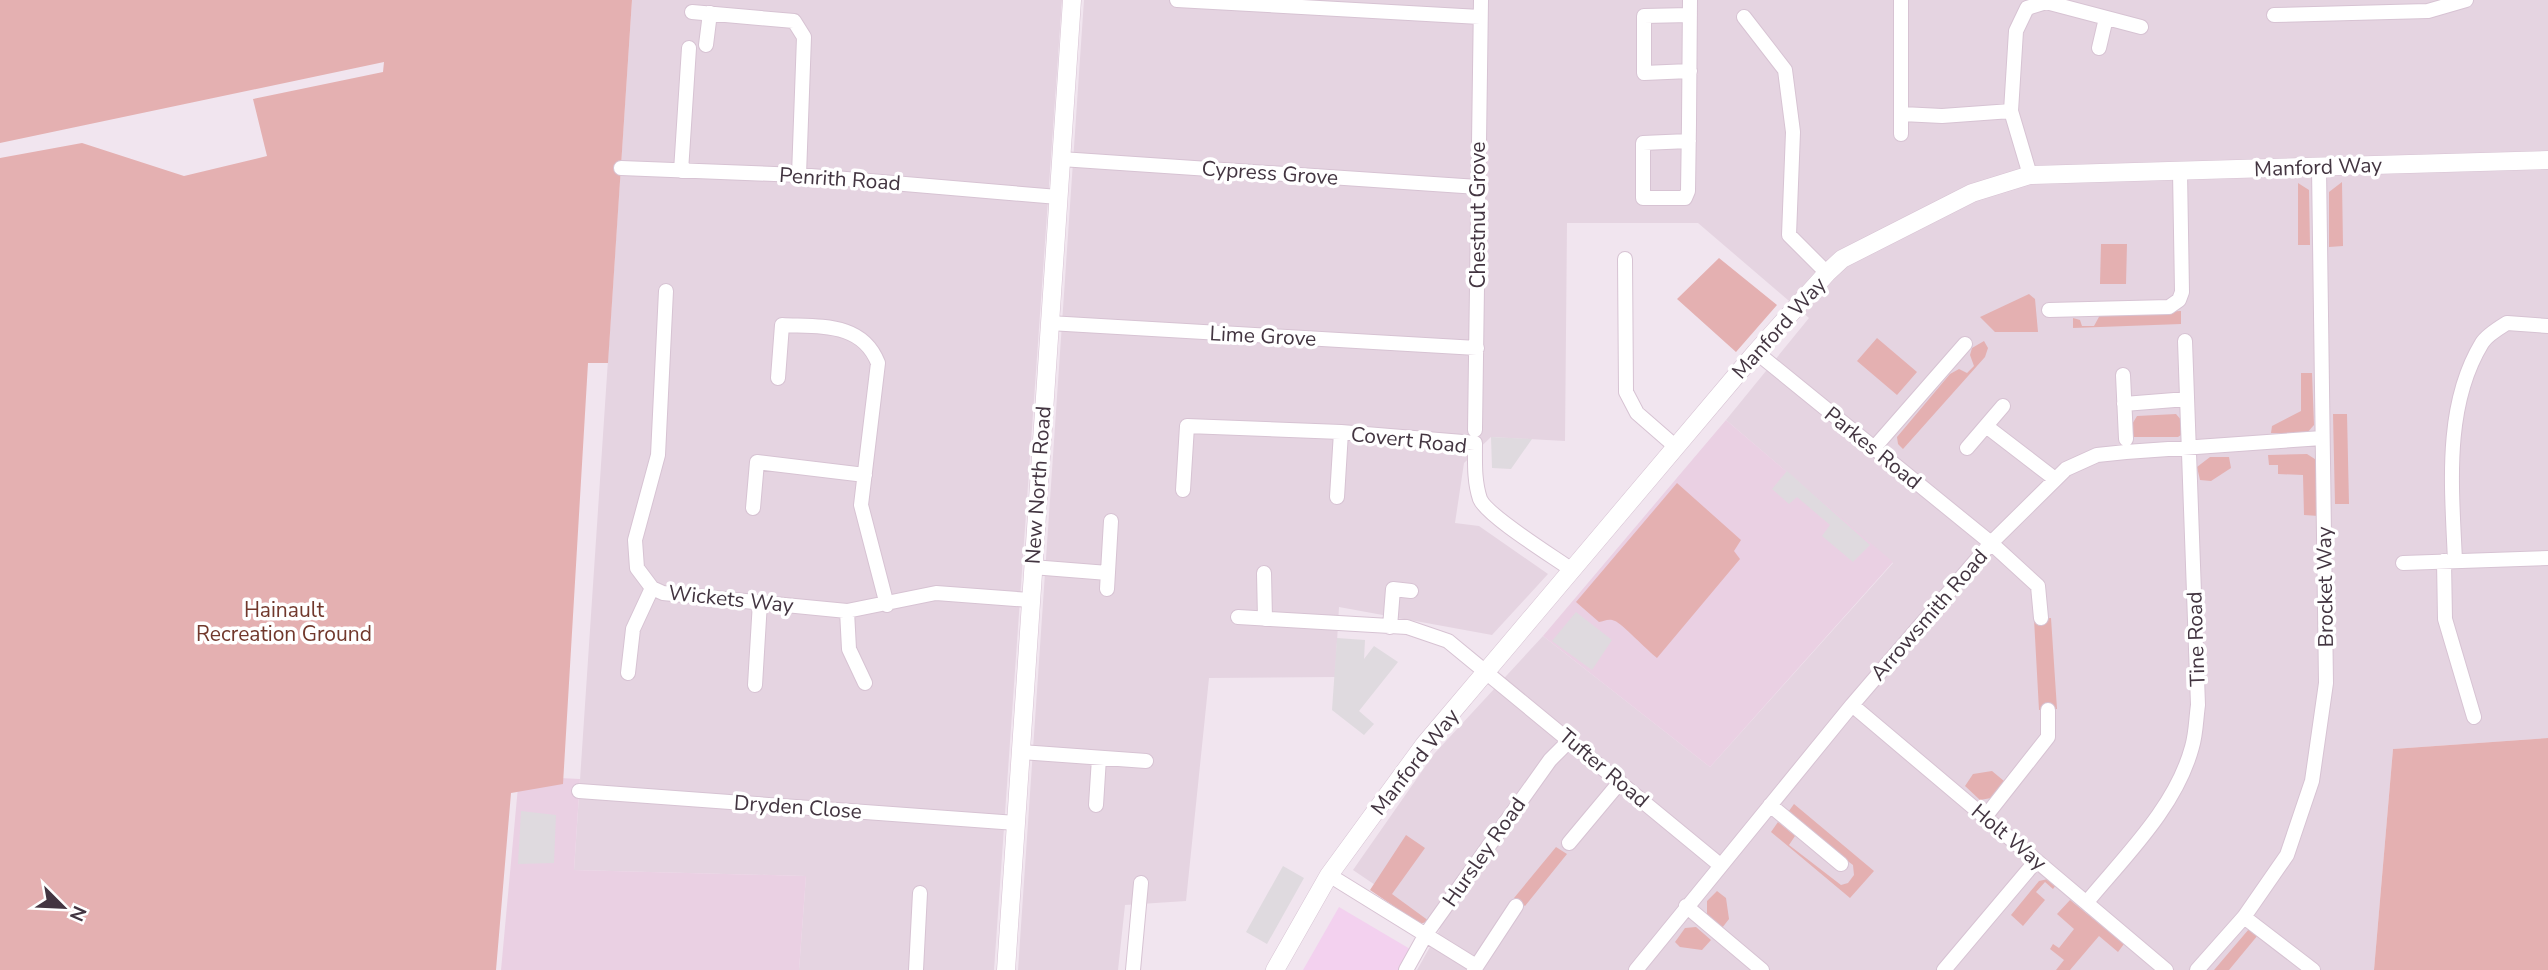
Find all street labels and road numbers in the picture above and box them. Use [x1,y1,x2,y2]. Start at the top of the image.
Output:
street label: Chestnut Grove [1464,141,1492,289]
street label: Manford Way [2253,151,2383,183]
street label: Cypress Grove [1201,154,1339,192]
street label: Penrith Road [778,161,902,197]
street label: Manford Way [1726,271,1832,385]
street label: Lime Grove [1209,319,1317,353]
street label: Parkes Road [1819,400,1927,496]
street label: New North Road [1019,405,1057,565]
street label: Covert Road [1350,420,1468,460]
street label: Brocket Way [2310,526,2340,648]
street label: Arrowsmith Road [1864,543,1994,687]
street label: Wickets Way [667,579,795,620]
street label: Tine Road [2180,591,2212,687]
street label: Manford Way [1365,703,1466,821]
street label: Tufter Road [1553,722,1655,814]
street label: Dryden Close [733,789,863,825]
street label: Hursley Road [1436,792,1532,912]
street label: Holt Way [1965,797,2053,877]

